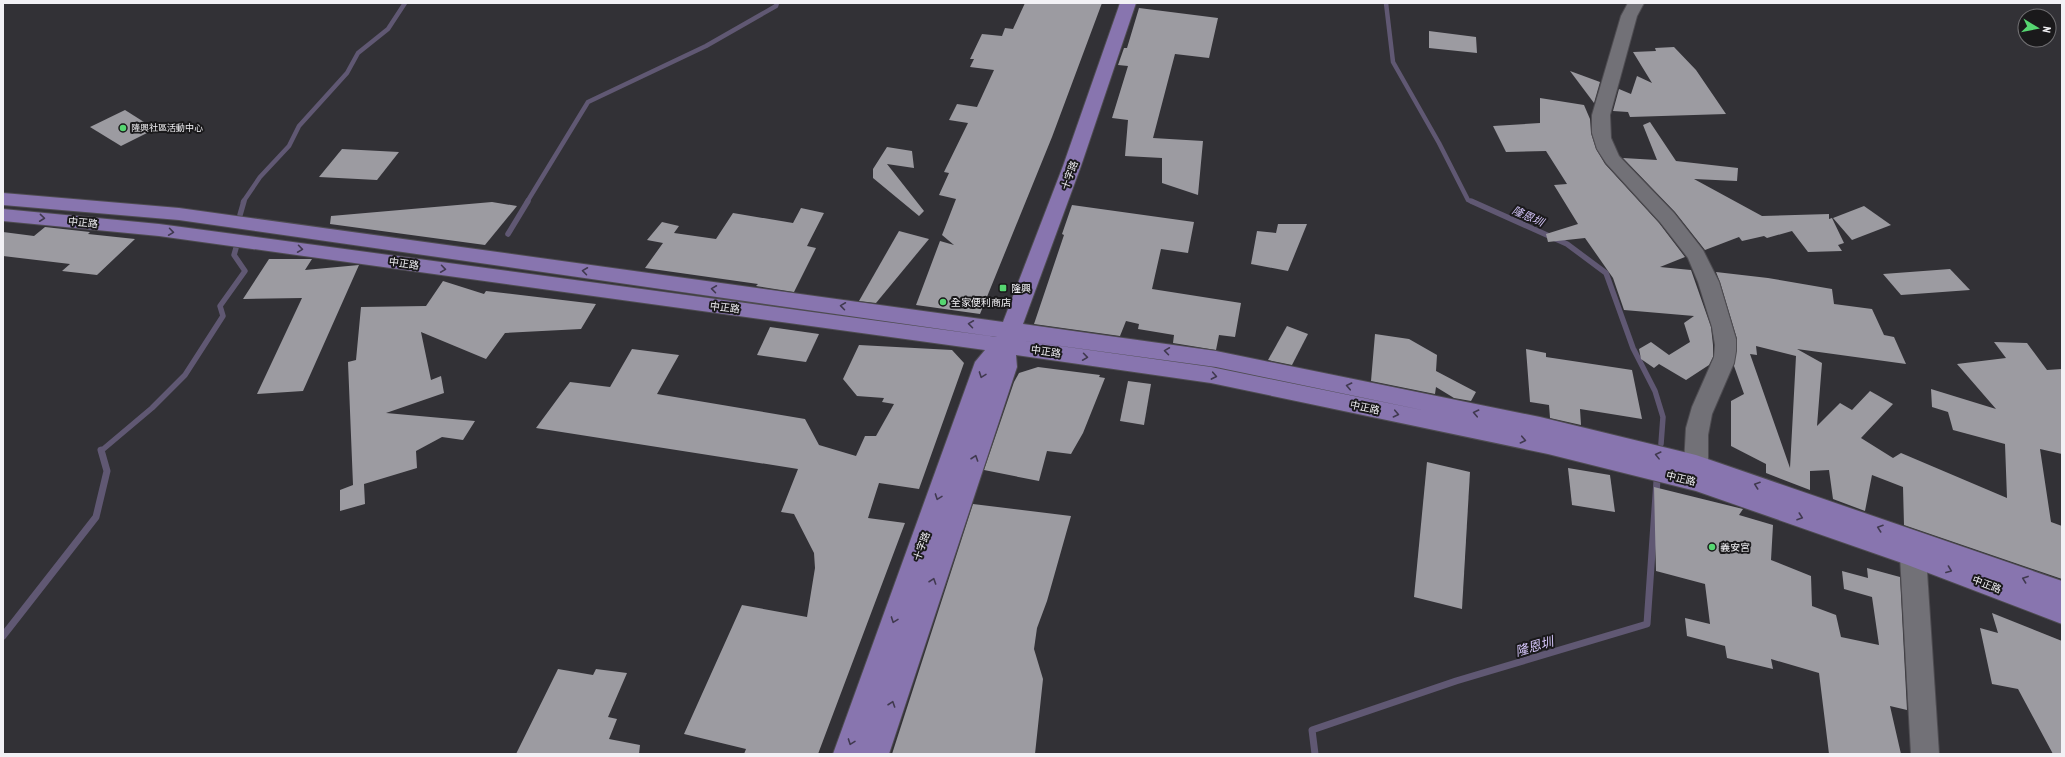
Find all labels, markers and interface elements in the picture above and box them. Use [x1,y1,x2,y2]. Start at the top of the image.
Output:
north arrow [2017,8,2057,48]
text: N [2039,26,2054,34]
place label: 隆興社區活動中心 [131,122,203,133]
marker: 隆興社區活動中心 [118,123,128,133]
street label: 十字路 [1058,159,1081,191]
water label: 隆恩圳 [1510,203,1548,230]
one-way arrow [39,214,45,223]
street label: 中正路 [67,214,99,231]
one-way arrow [168,227,174,236]
one-way arrow [297,244,303,253]
street label: 中正路 [388,255,420,272]
one-way arrow [440,264,446,273]
one-way arrow [582,267,588,276]
place label: 隆興 [1011,282,1031,295]
marker: 隆興 [998,283,1008,293]
one-way arrow [711,284,717,293]
place label: 全家便利商店 [951,296,1011,309]
marker: 全家便利商店 [938,297,948,307]
street label: 中正路 [709,299,741,316]
one-way arrow [840,302,846,311]
one-way arrow [968,320,974,329]
street label: 中正路 [1030,343,1062,360]
one-way arrow [1164,347,1170,356]
one-way arrow [1082,352,1088,361]
one-way arrow [978,371,986,378]
one-way arrow [1211,371,1217,380]
one-way arrow [1346,383,1352,391]
street label: 中正路 [1349,398,1381,417]
one-way arrow [1393,409,1399,417]
one-way arrow [1473,409,1480,417]
one-way arrow [1520,436,1527,444]
one-way arrow [1654,451,1661,459]
one-way arrow [971,454,979,461]
street label: 中正路 [1665,469,1697,488]
one-way arrow [1753,482,1760,490]
one-way arrow [934,494,943,501]
one-way arrow [1796,512,1803,521]
one-way arrow [1876,524,1883,532]
street label: 十字路 [910,530,933,562]
place label: 義安宮 [1720,541,1750,554]
marker: 義安宮 [1707,542,1717,552]
one-way arrow [1946,565,1953,573]
street label: 中正路 [1970,573,2003,596]
one-way arrow [2022,575,2029,584]
one-way arrow [929,577,937,584]
one-way arrow [891,616,899,623]
water label: 隆恩圳 [1513,632,1557,660]
one-way arrow [887,700,895,707]
one-way arrow [847,739,855,746]

